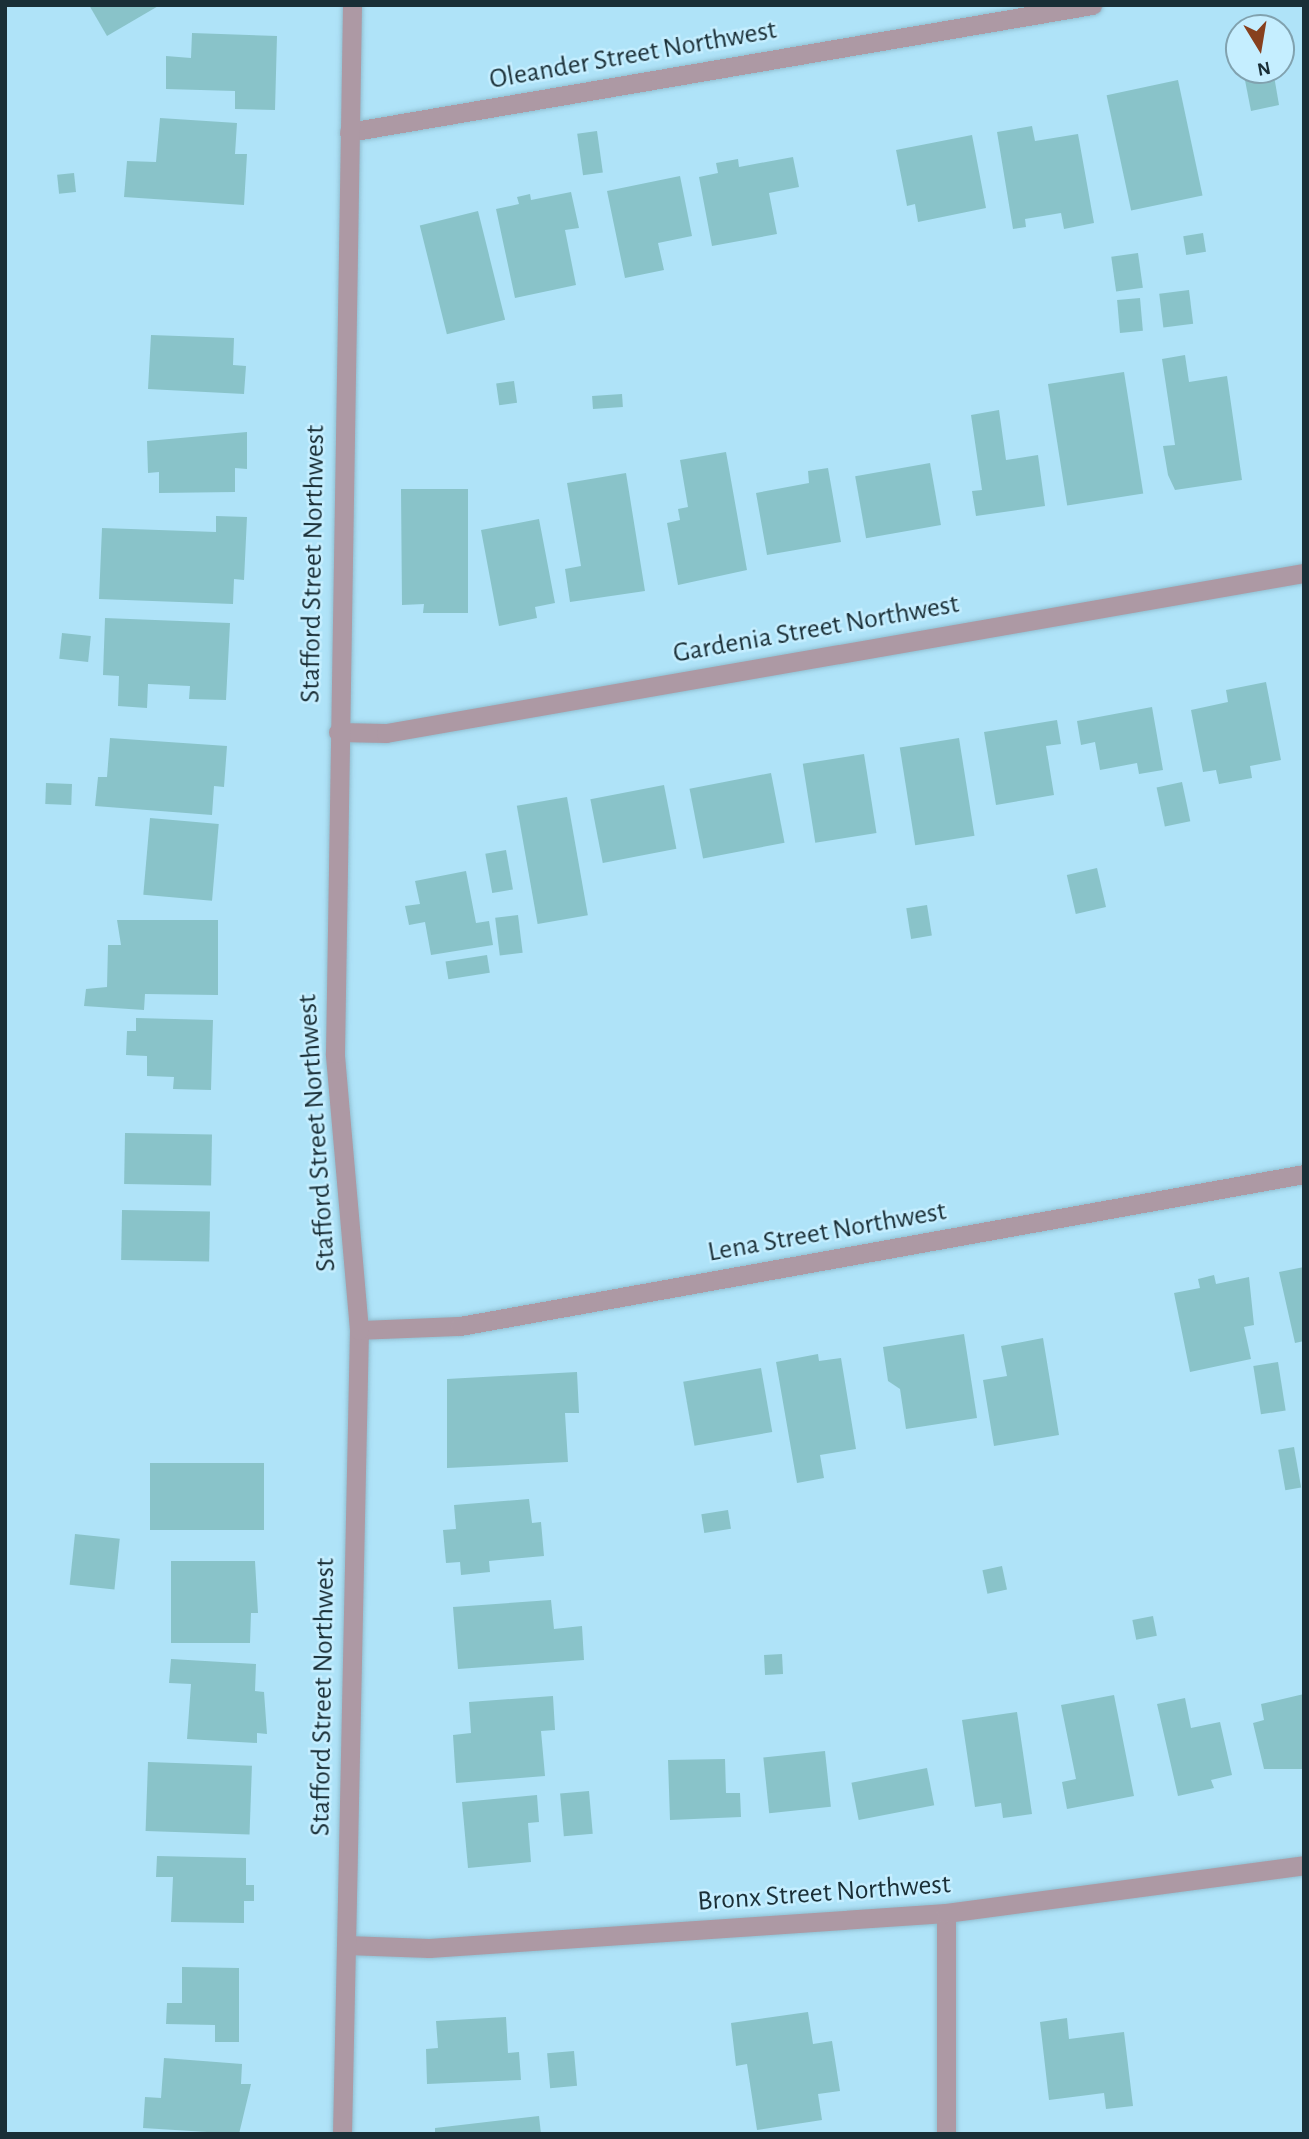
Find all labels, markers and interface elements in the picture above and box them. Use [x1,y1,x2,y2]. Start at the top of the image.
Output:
street label: Oleander Street Northwest [487,13,779,97]
north arrow [1225,14,1295,84]
text: N [1255,58,1272,79]
street label: Stafford Street Northwest [294,425,332,703]
street label: Gardenia Street Northwest [670,587,962,671]
street label: Stafford Street Northwest [291,993,343,1273]
street label: Lena Street Northwest [705,1194,949,1270]
street label: Stafford Street Northwest [304,1558,342,1836]
street label: Bronx Street Northwest [696,1867,952,1919]

